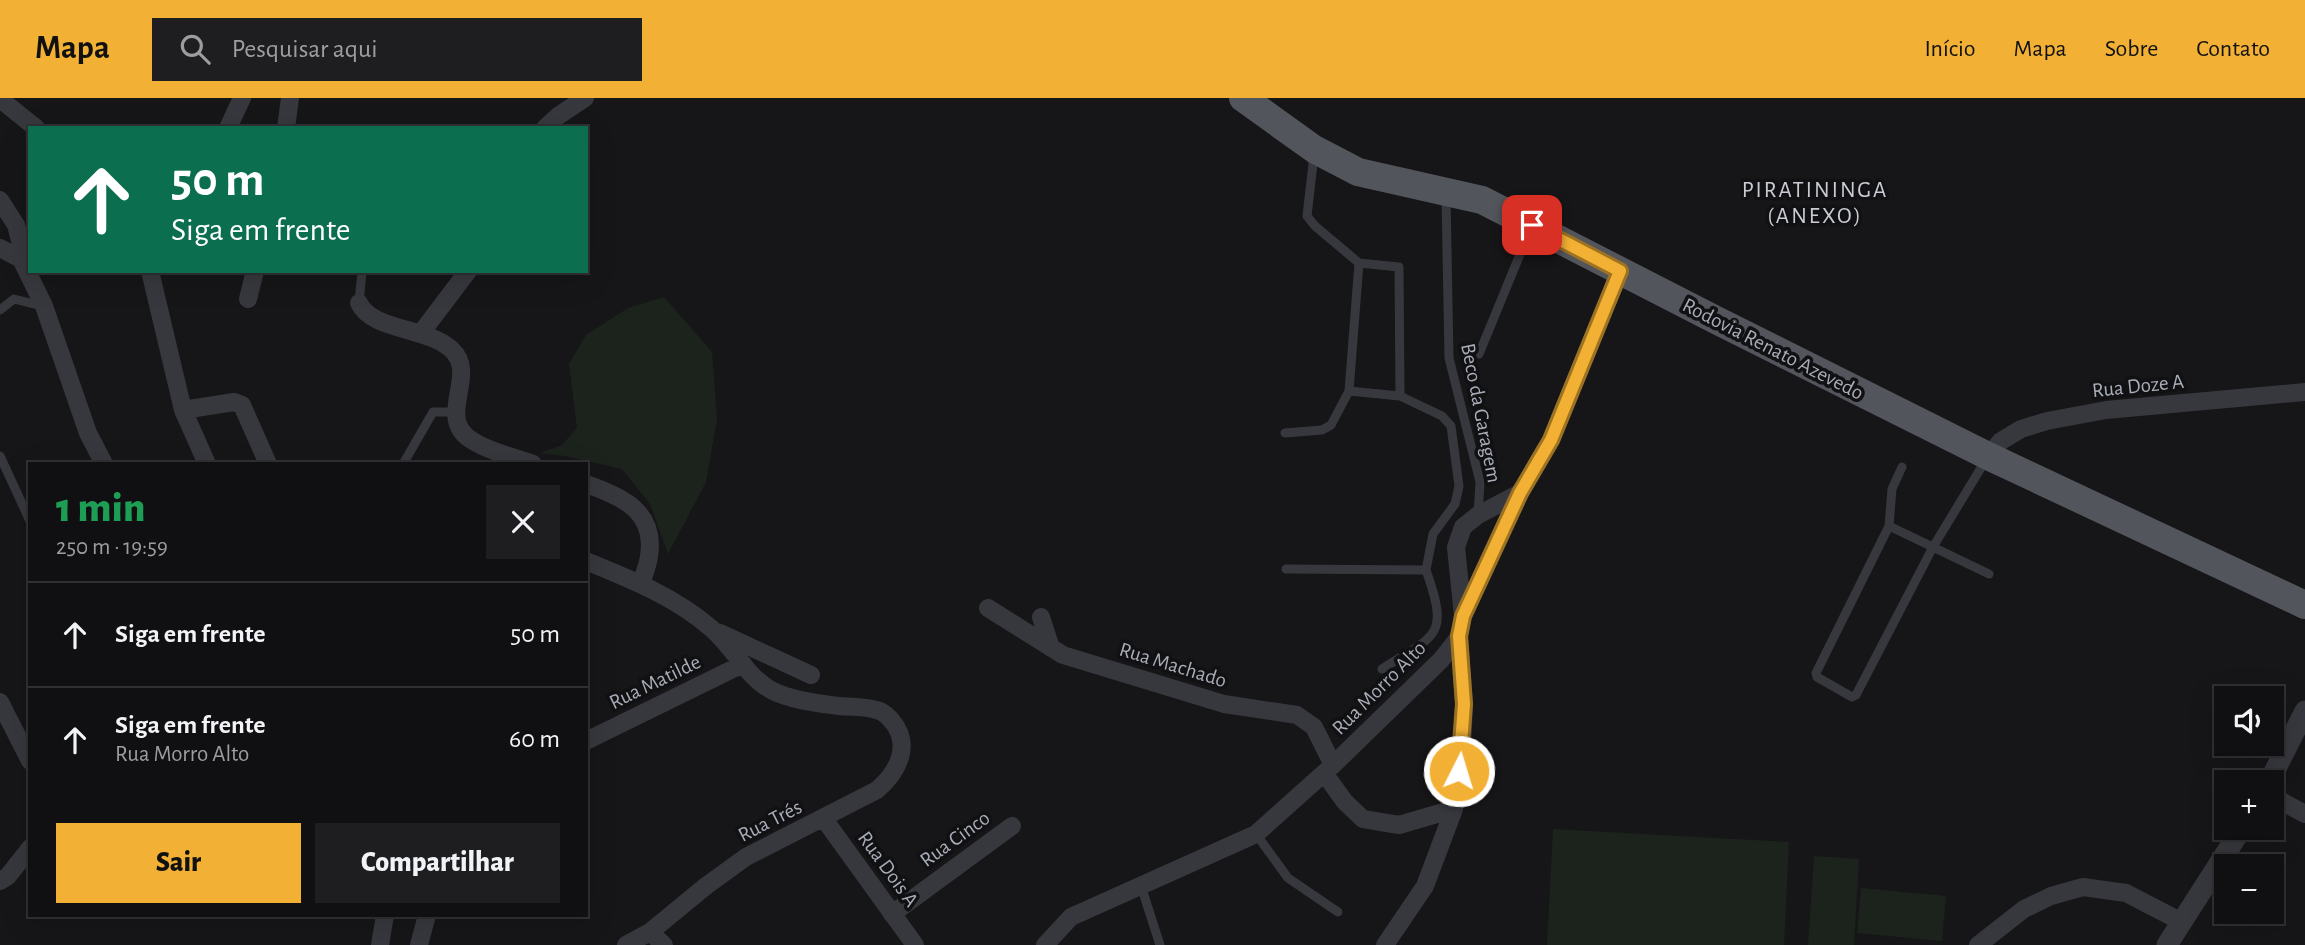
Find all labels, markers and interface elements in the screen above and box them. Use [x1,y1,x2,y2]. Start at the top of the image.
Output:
search box [152,18,642,81]
icon: search [176,30,214,68]
text: Mapa [35,32,110,65]
text: Pesquisar aqui [232,36,378,62]
text: Início [1924,37,1976,61]
text: Mapa [2014,37,2067,61]
text: Sobre [2105,37,2158,61]
text: Contato [2196,37,2270,61]
icon: ahead [56,154,147,245]
text: 50 m [171,156,265,205]
district label: PIRATININGA (ANEXO) [1742,179,1888,228]
pin [1502,195,1562,255]
icon: arrive [1513,206,1551,244]
text: Siga em frente [171,214,351,246]
street label: Rodovia Renato Azevedo [1679,294,1867,404]
street label: Beco da Garagem [1457,342,1505,484]
street label: Rua Doze A [2091,371,2185,401]
button: close [486,485,560,559]
text: 1 min [56,487,145,529]
text: 250 m · 19:59 [56,536,168,559]
icon: ahead [56,616,94,654]
text: Siga em frente [115,621,266,647]
text: 50 m [510,621,560,647]
street label: Rua Morro Alto [1328,637,1430,739]
street label: Rua Machado [1117,639,1229,691]
street label: Rua Matilde [606,651,704,713]
map controls [2214,686,2284,924]
button: sound [2214,686,2284,756]
text: Siga em frente [115,712,266,738]
icon: ahead [56,721,94,759]
text: 60 m [509,726,560,752]
position arrow [1422,734,1496,808]
text: Rua Morro Alto [115,743,249,766]
button: + [2214,770,2284,840]
street label: Rua Trés [735,796,805,846]
street label: Rua Cinco [916,807,994,871]
button: Sair [56,823,301,903]
button: Compartilhar [315,823,560,903]
street label: Rua Dois A [854,827,922,911]
button: − [2214,854,2284,924]

